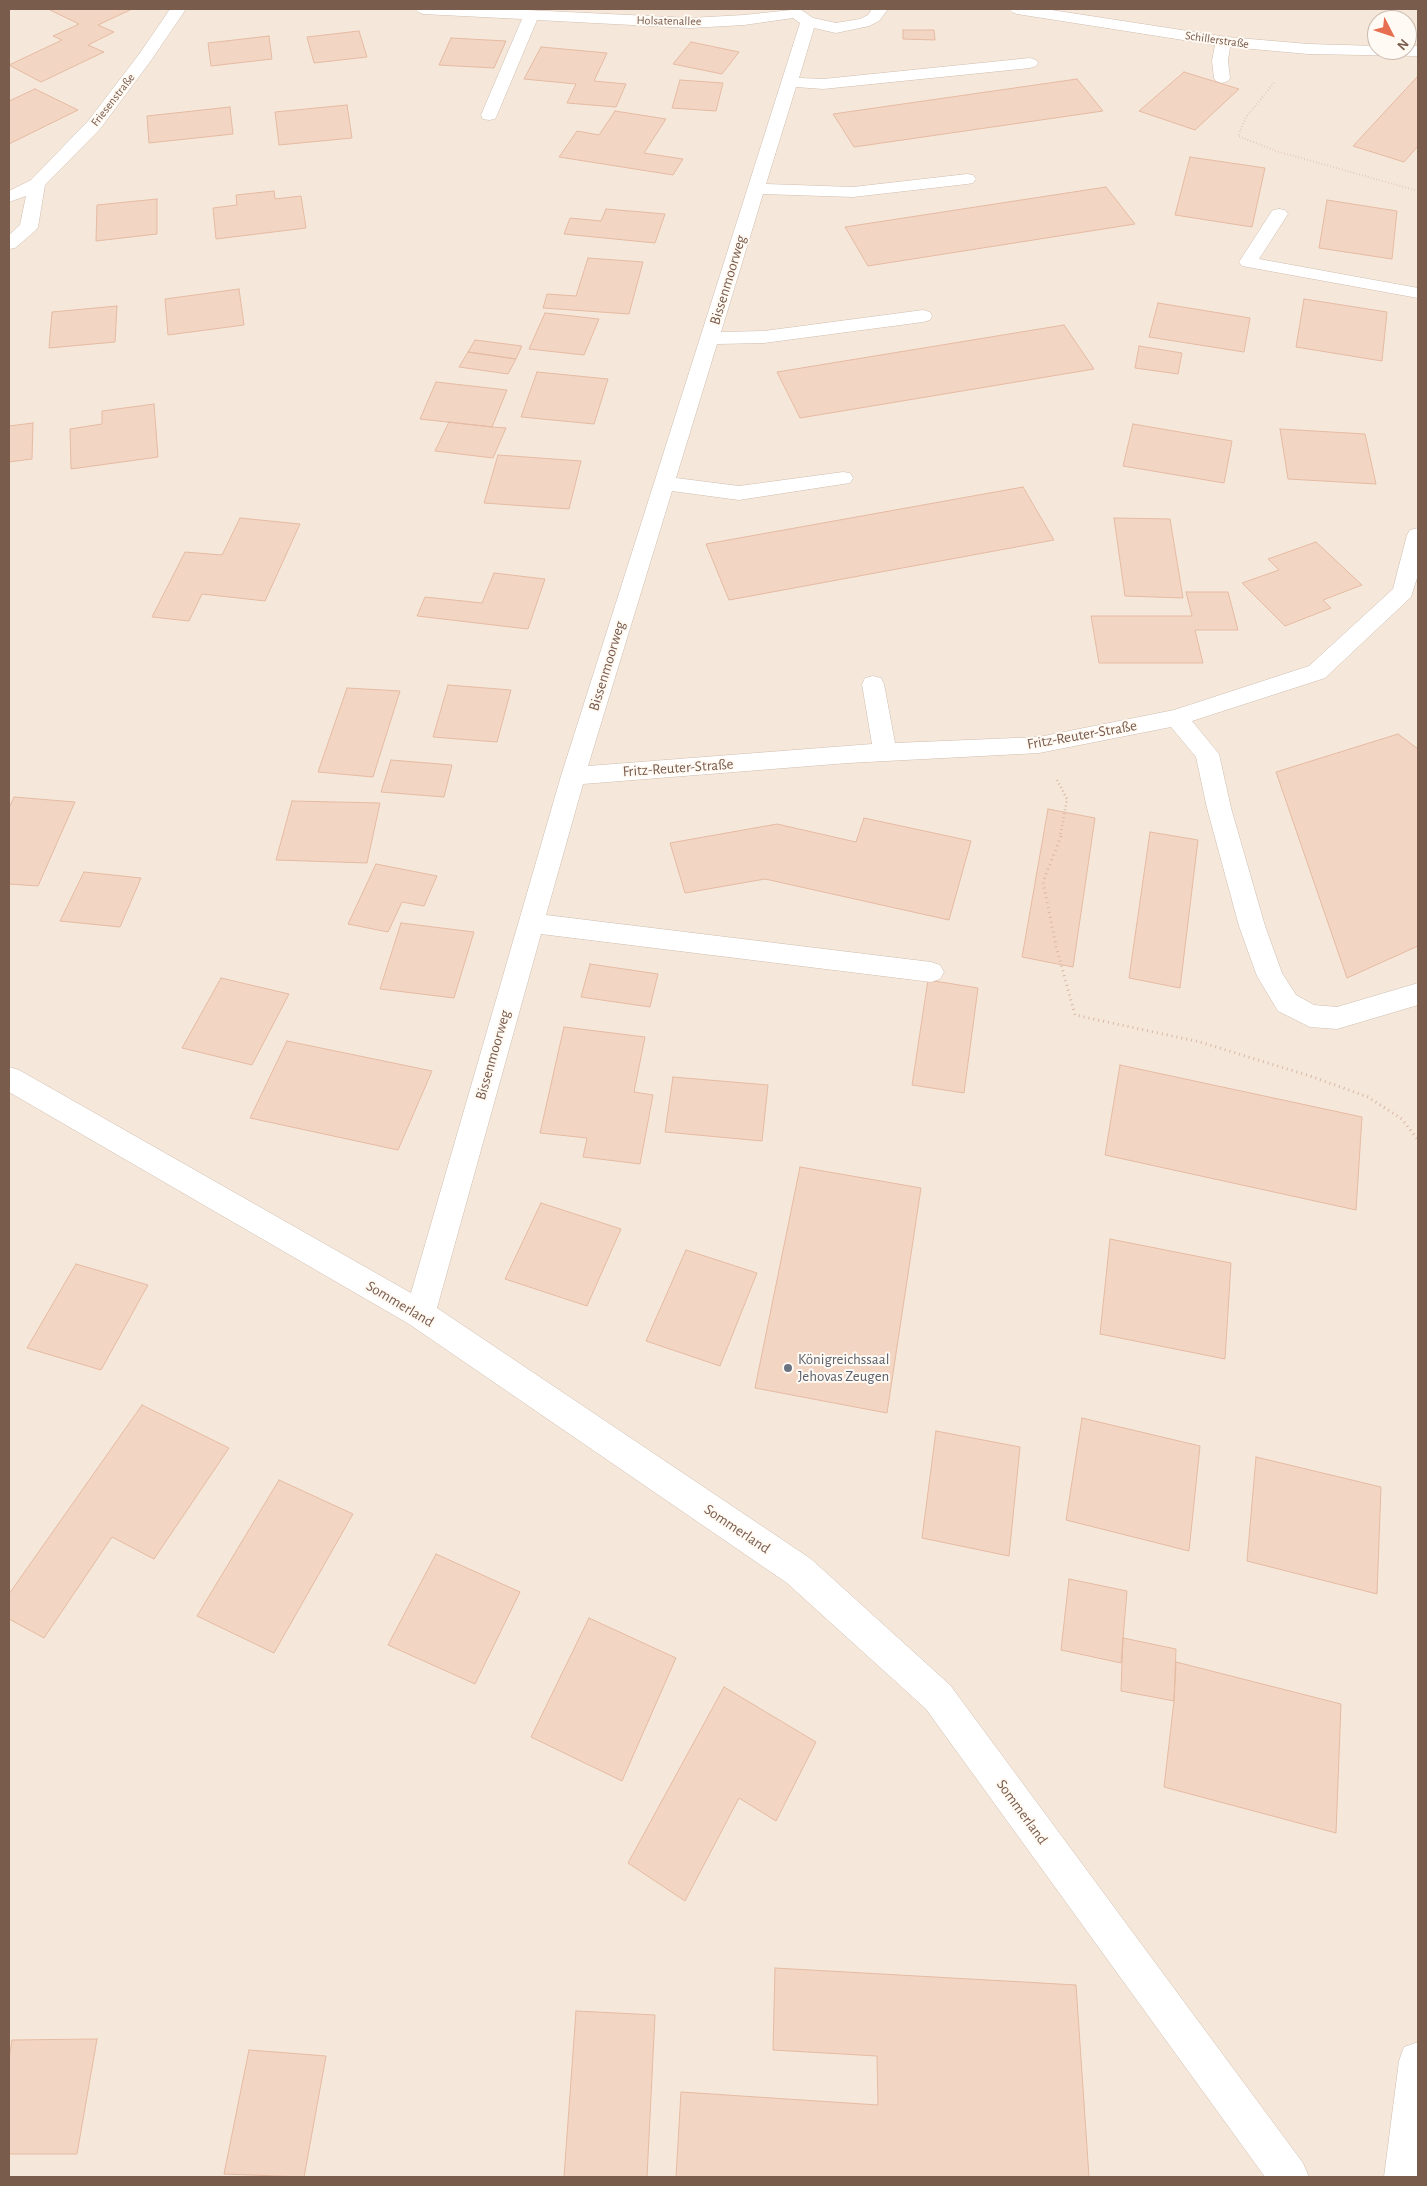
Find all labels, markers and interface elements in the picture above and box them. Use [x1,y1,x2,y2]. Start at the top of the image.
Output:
north arrow [1367,10,1417,60]
street label: Holsatenallee [637,13,701,29]
street label: Schillerstraße [1184,28,1250,52]
text: N [1394,36,1411,52]
street label: Friesenstraße [88,71,138,129]
street label: Bissenmoorweg [706,233,750,327]
street label: Bissenmoorweg [585,619,629,713]
street label: Fritz-Reuter-Straße [1026,716,1138,754]
street label: Fritz-Reuter-Straße [622,755,734,781]
street label: Bissenmoorweg [472,1008,514,1102]
street label: Sommerland [363,1277,437,1331]
place label: Königreichssaal Jehovas Zeugen [798,1350,889,1385]
marker: Königreichssaal Jehovas Zeugen [782,1362,794,1374]
street label: Sommerland [701,1500,773,1558]
street label: Sommerland [992,1776,1052,1848]

